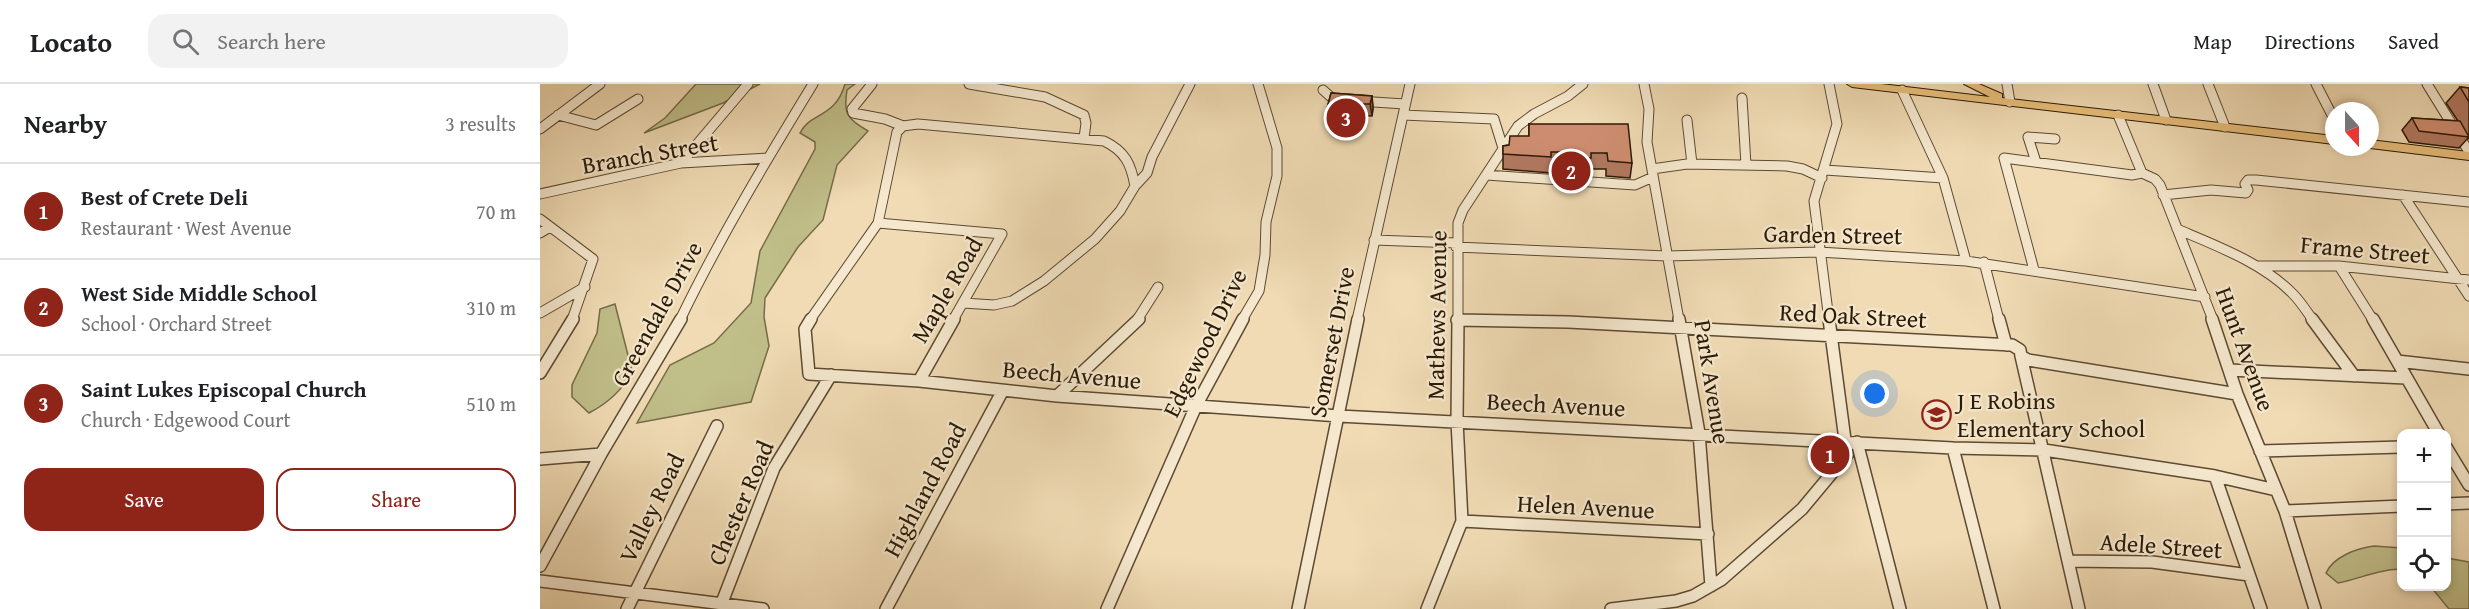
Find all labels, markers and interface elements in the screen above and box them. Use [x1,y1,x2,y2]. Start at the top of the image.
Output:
search box [148,14,568,68]
text: Locato [30,21,112,62]
icon: search [169,25,202,58]
text: Search here [217,25,326,57]
text: Map [2193,26,2232,57]
text: Directions [2265,26,2355,57]
text: Saved [2388,26,2439,57]
pin: 3 [1326,96,1366,141]
north arrow [2325,102,2379,156]
text: Nearby [24,104,107,143]
text: 3 results [445,109,516,138]
street label: Branch Street [579,124,721,183]
pin: 2 [1552,148,1590,194]
text: Best of Crete Deli [81,181,248,213]
text: 1 [38,197,49,226]
text: 70 m [476,197,516,226]
text: Restaurant · West Avenue [81,213,292,242]
street label: Garden Street [1763,216,1903,253]
street label: Frame Street [2299,226,2432,273]
street label: Maple Road [902,230,991,349]
street label: Mathews Avenue [1418,230,1455,400]
street label: Greendale Drive [602,235,711,393]
street label: Edgewood Drive [1153,263,1256,423]
street label: Somerset Drive [1300,263,1363,420]
text: West Side Middle School [81,277,317,309]
street label: Hunt Avenue [2207,282,2284,416]
text: 2 [38,293,49,322]
text: 310 m [466,293,516,322]
street label: Red Oak Street [1779,294,1928,337]
text: School · Orchard Street [81,309,272,338]
street label: Park Avenue [1685,317,1740,447]
street label: Beech Avenue [1001,351,1143,398]
text: Saint Lukes Episcopal Church [81,373,367,405]
your location [1860,379,1889,408]
street label: Beech Avenue [1486,383,1626,426]
place label: J E Robins Elementary School [1954,383,2145,446]
text: 3 [38,389,49,418]
text: 510 m [466,389,516,418]
school or university icon: J E Robins Elementary School [1920,399,1952,431]
text: Church · Edgewood Court [81,405,291,434]
street label: Highland Road [874,416,975,563]
map controls [2397,429,2451,591]
button: + [2397,429,2451,483]
pin: 1 [1810,432,1850,478]
street label: Chester Road [699,435,783,571]
street label: Valley Road [610,447,693,568]
button: Save [24,468,264,531]
button: Share [276,468,516,531]
button: − [2397,483,2451,537]
street label: Helen Avenue [1516,485,1656,528]
street label: Adele Street [2099,524,2224,567]
button: locate [2397,537,2451,591]

